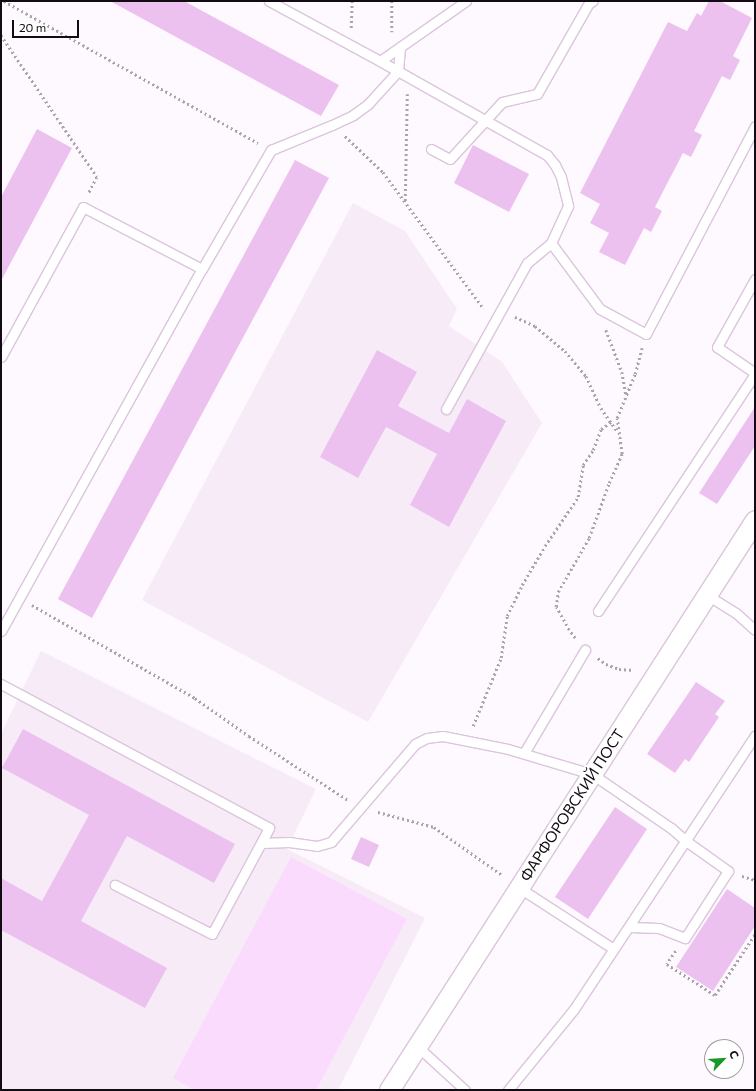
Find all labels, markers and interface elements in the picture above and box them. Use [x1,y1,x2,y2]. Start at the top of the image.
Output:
scale bar [14,12,81,38]
text: 20 m [19,20,46,34]
street label: ФАРФОРОВСКИЙ ПОСТ [516,726,628,884]
north arrow [704,1039,744,1079]
text: С [727,1048,742,1060]

